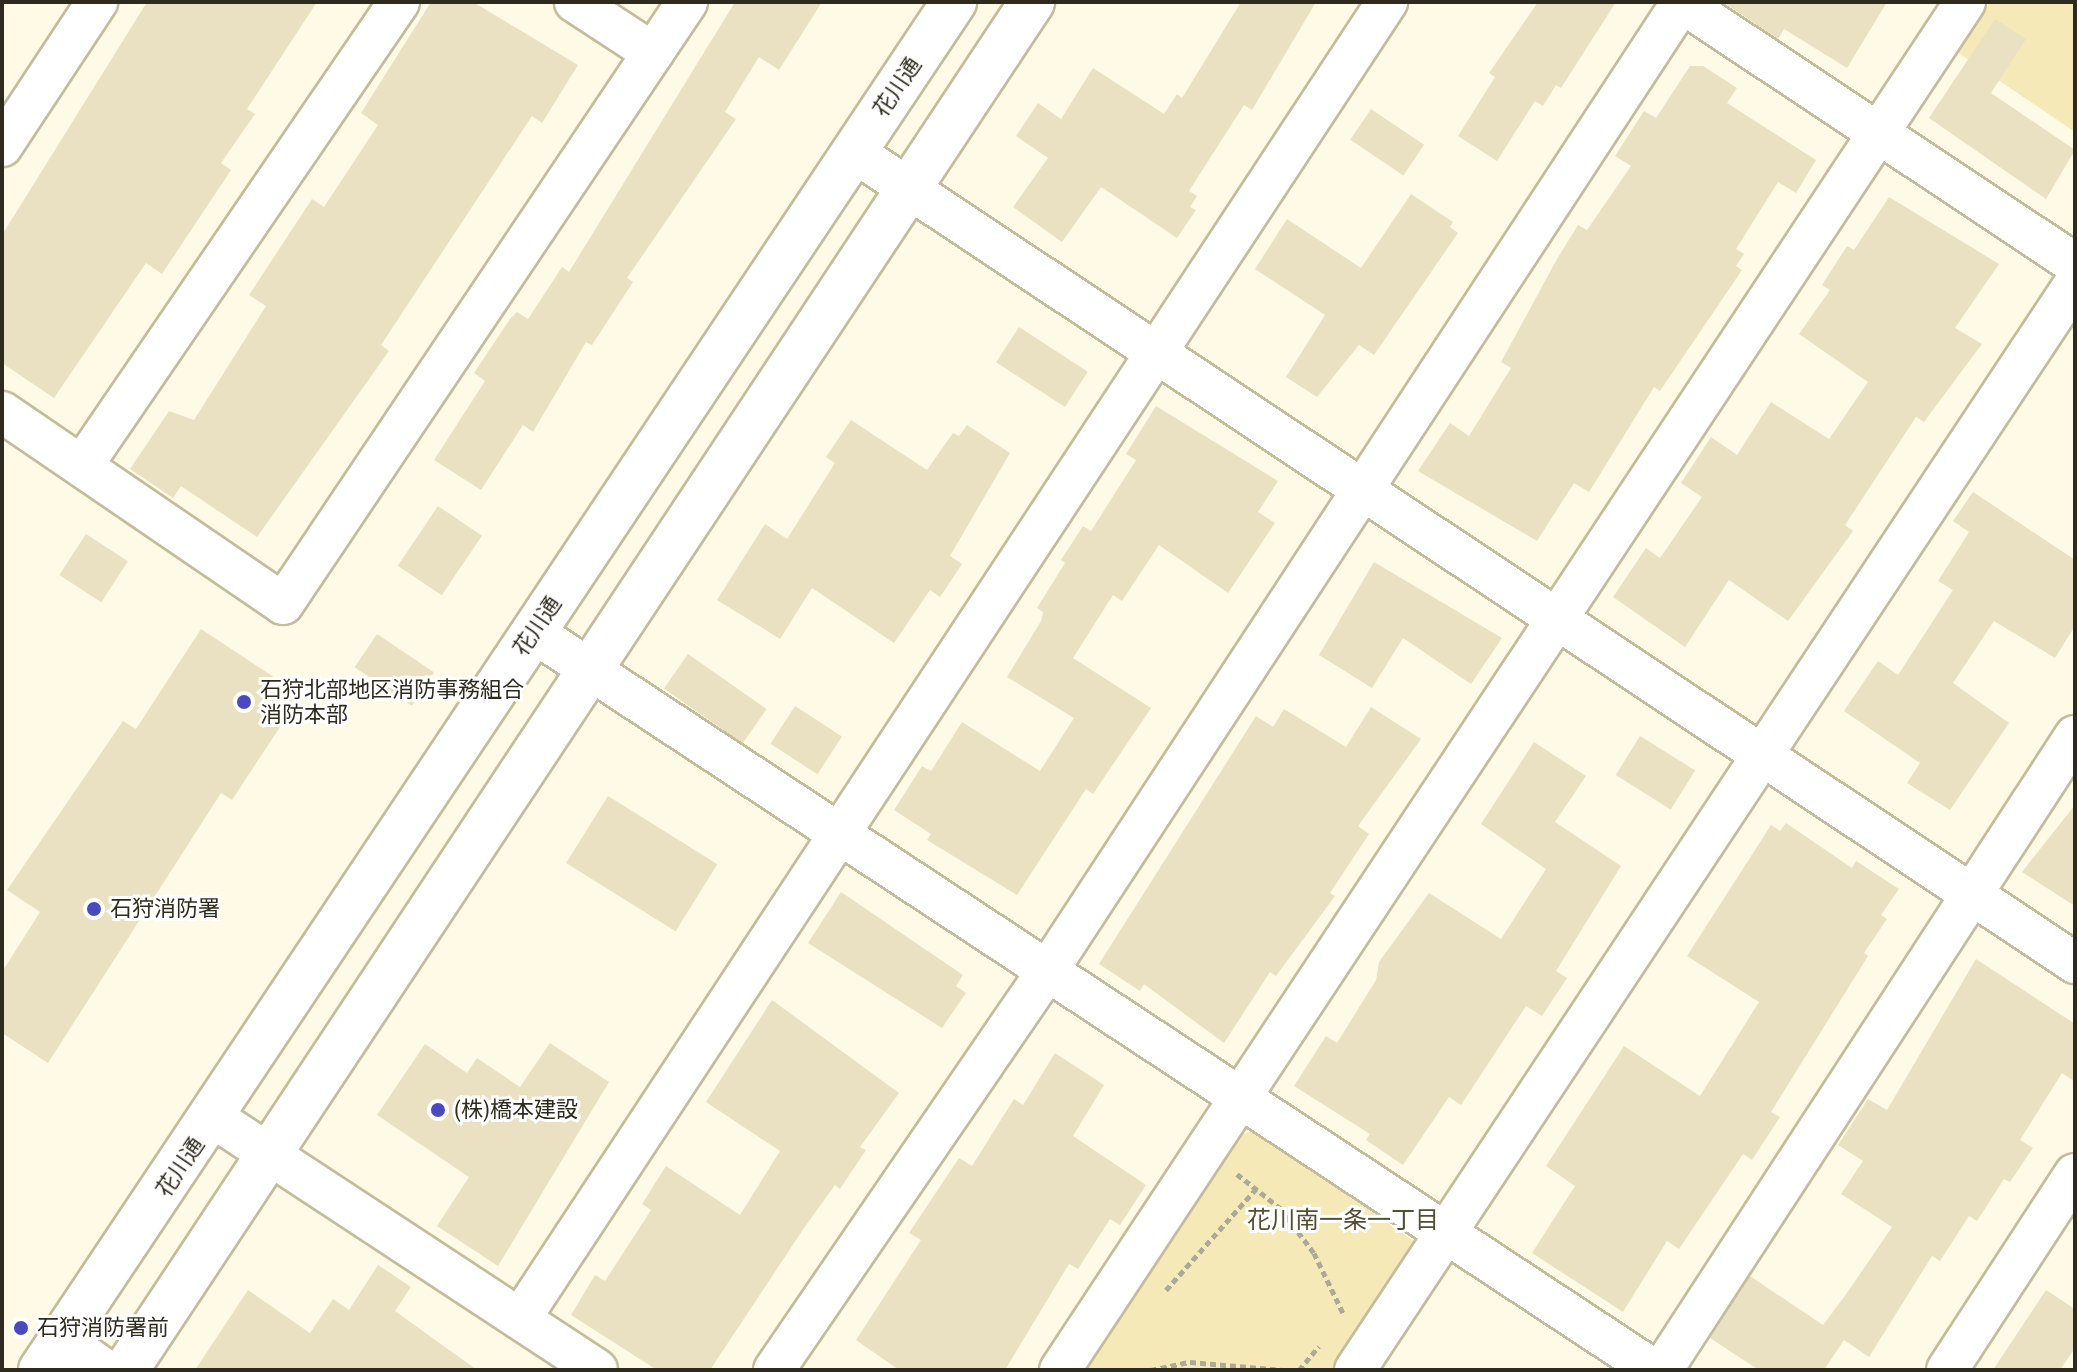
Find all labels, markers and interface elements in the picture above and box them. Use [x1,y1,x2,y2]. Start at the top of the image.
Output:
street label: 花川通 [868,52,926,122]
street label: 花川通 [508,591,566,661]
place label: 石狩北部地区消防事務組合 消防本部 [260,676,524,728]
marker: 石狩北部地区消防事務組合 消防本部 [235,693,253,711]
place label: 石狩消防署 [110,896,220,922]
marker: 石狩消防署 [85,900,103,918]
place label: (株)橋本建設 [454,1097,578,1123]
marker: (株)橋本建設 [429,1101,447,1119]
street label: 花川通 [151,1132,209,1202]
district label: 花川南一条一丁目 [1247,1207,1439,1235]
place label: 石狩消防署前 [37,1315,169,1341]
marker: 石狩消防署前 [12,1319,30,1337]

